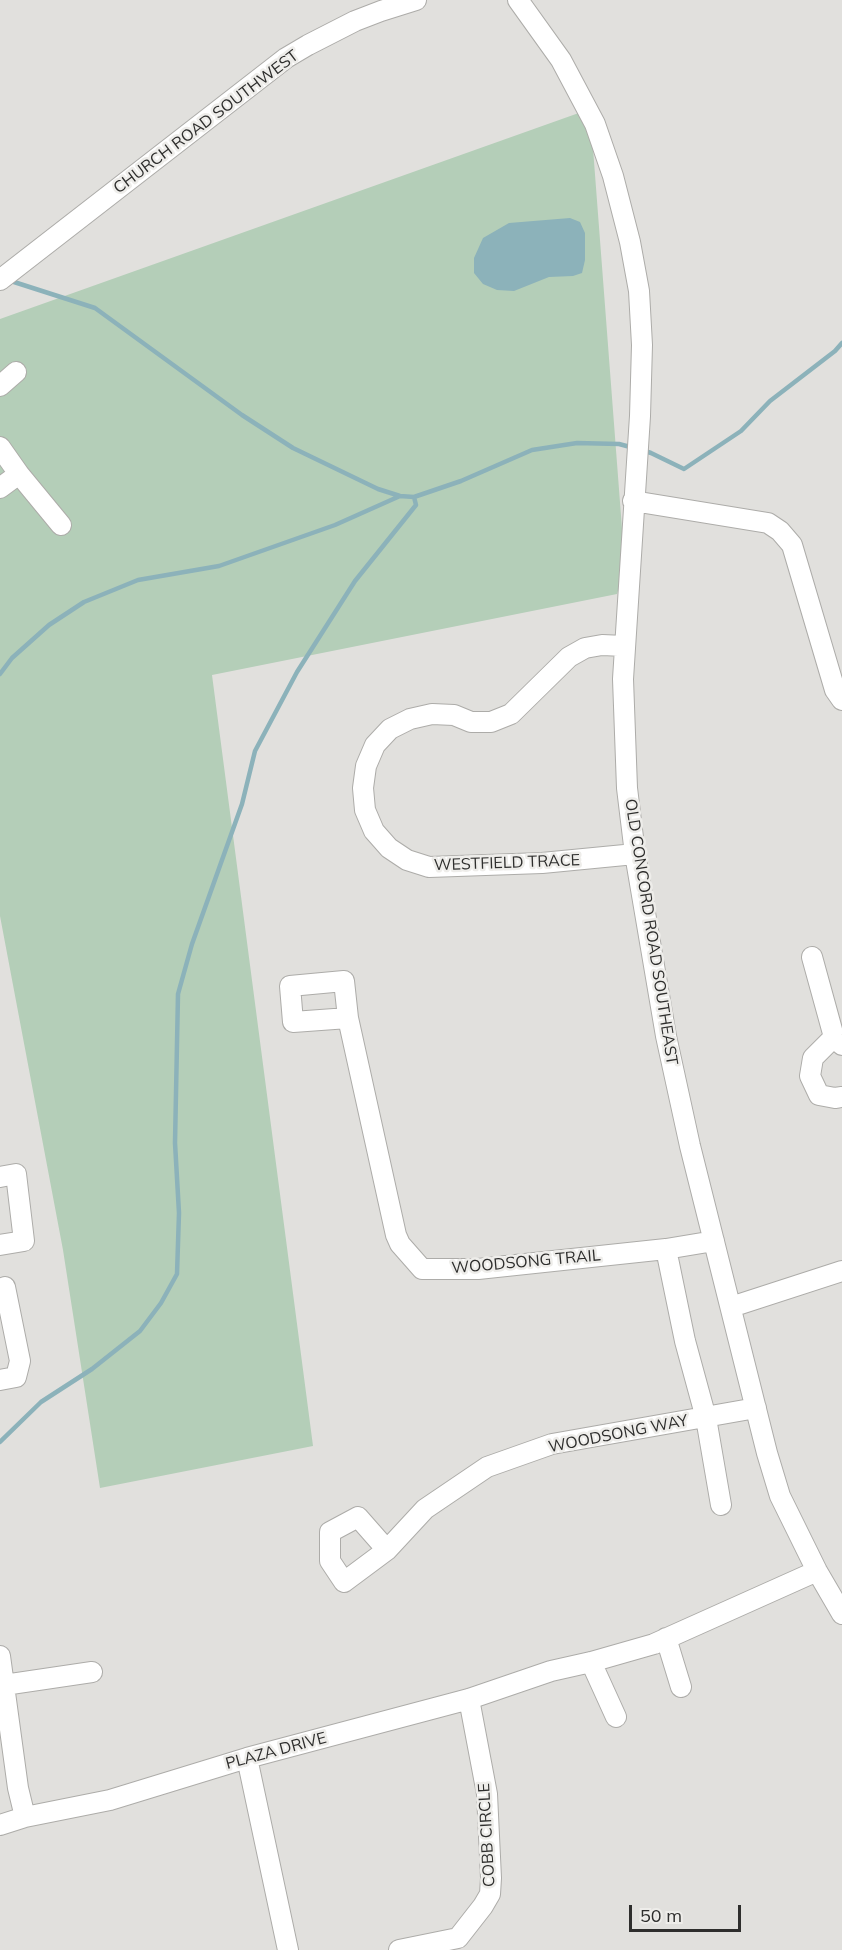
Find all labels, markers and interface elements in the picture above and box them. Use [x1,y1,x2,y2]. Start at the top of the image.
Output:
street label: CHURCH ROAD SOUTHWEST [110,46,302,198]
street label: OLD CONCORD ROAD SOUTHEAST [620,797,682,1067]
street label: WESTFIELD TRACE [434,851,580,875]
street label: WOODSONG TRAIL [451,1246,601,1278]
street label: WOODSONG WAY [547,1411,689,1457]
street label: PLAZA DRIVE [224,1728,328,1774]
street label: COBB CIRCLE [475,1783,499,1887]
scale bar [632,1893,744,1931]
text: 50 m [640,1904,682,1927]

